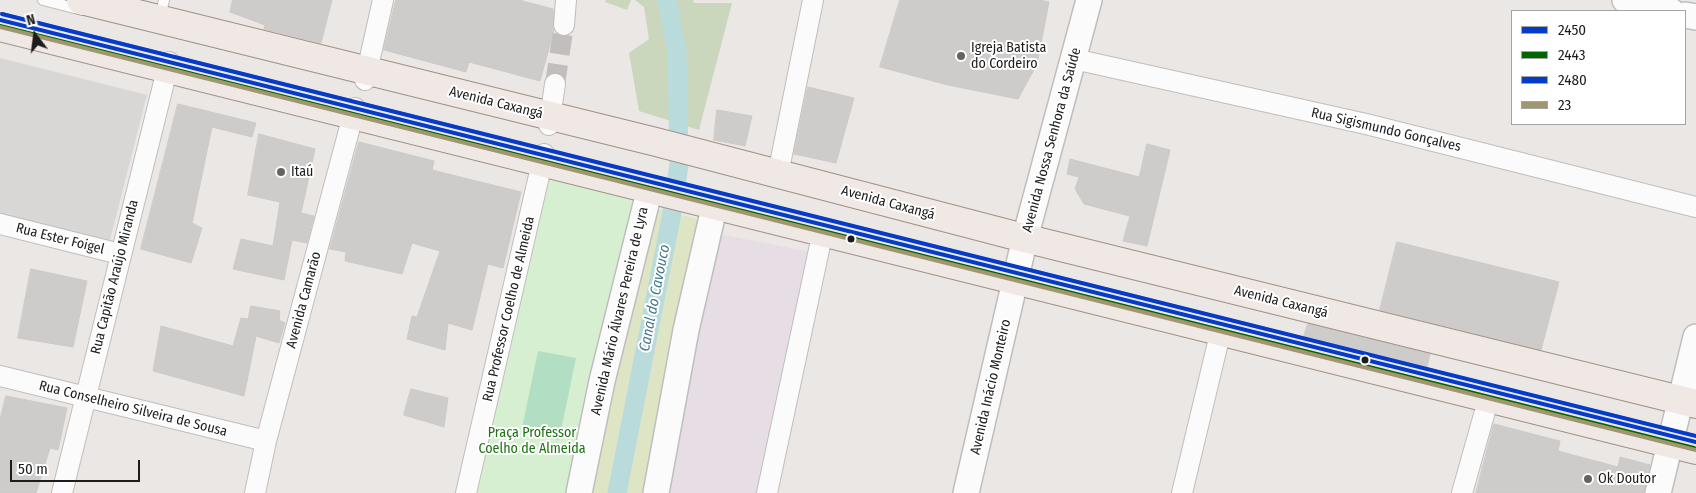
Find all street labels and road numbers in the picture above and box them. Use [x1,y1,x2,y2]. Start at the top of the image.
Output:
street label: Avenida Nossa Senhora da Saúde [1019,46,1085,234]
street label: Avenida Caxangá [447,83,545,123]
street label: Rua Sigismundo Gonçalves [1309,105,1463,155]
street label: Avenida Caxangá [839,182,937,224]
street label: Rua Capitão Araújo Miranda [88,198,142,356]
street label: Avenida Mário Álvares Pereira de Lyra [588,205,652,417]
street label: Rua Professor Coelho de Almeida [479,215,539,403]
street label: Rua Ester Foigel [14,220,106,258]
street label: Avenida Camarão [283,250,325,350]
street label: Avenida Caxangá [1232,282,1330,322]
street label: Avenida Inácio Monteiro [967,318,1015,456]
street label: Rua Conselheiro Silveira de Sousa [37,377,229,441]

